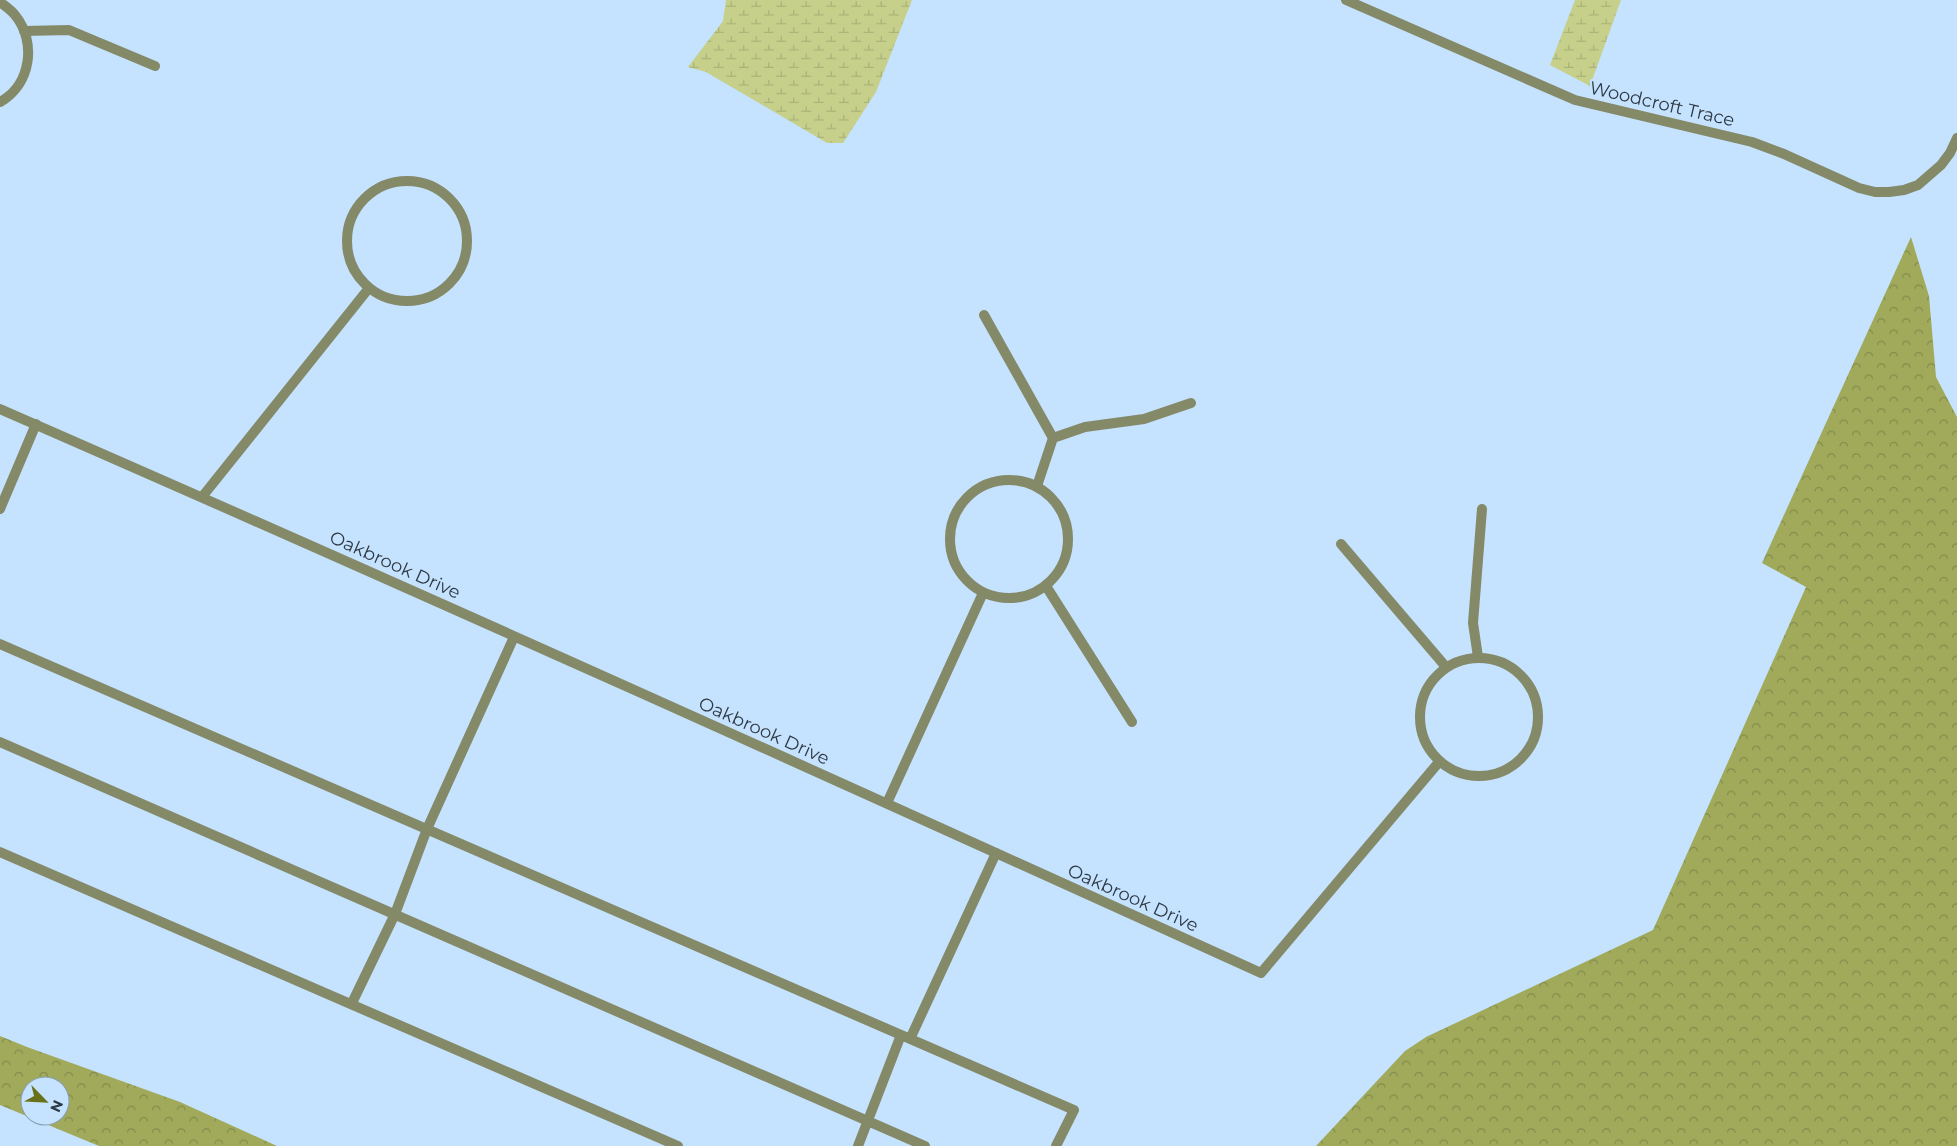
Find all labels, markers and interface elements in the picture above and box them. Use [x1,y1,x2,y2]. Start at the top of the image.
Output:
street label: Woodcroft Trace [1587,77,1737,131]
street label: Oakbrook Drive [326,526,464,604]
street label: Oakbrook Drive [695,692,833,770]
street label: Oakbrook Drive [1064,859,1202,937]
north arrow [20,1076,70,1126]
text: N [46,1097,67,1115]

